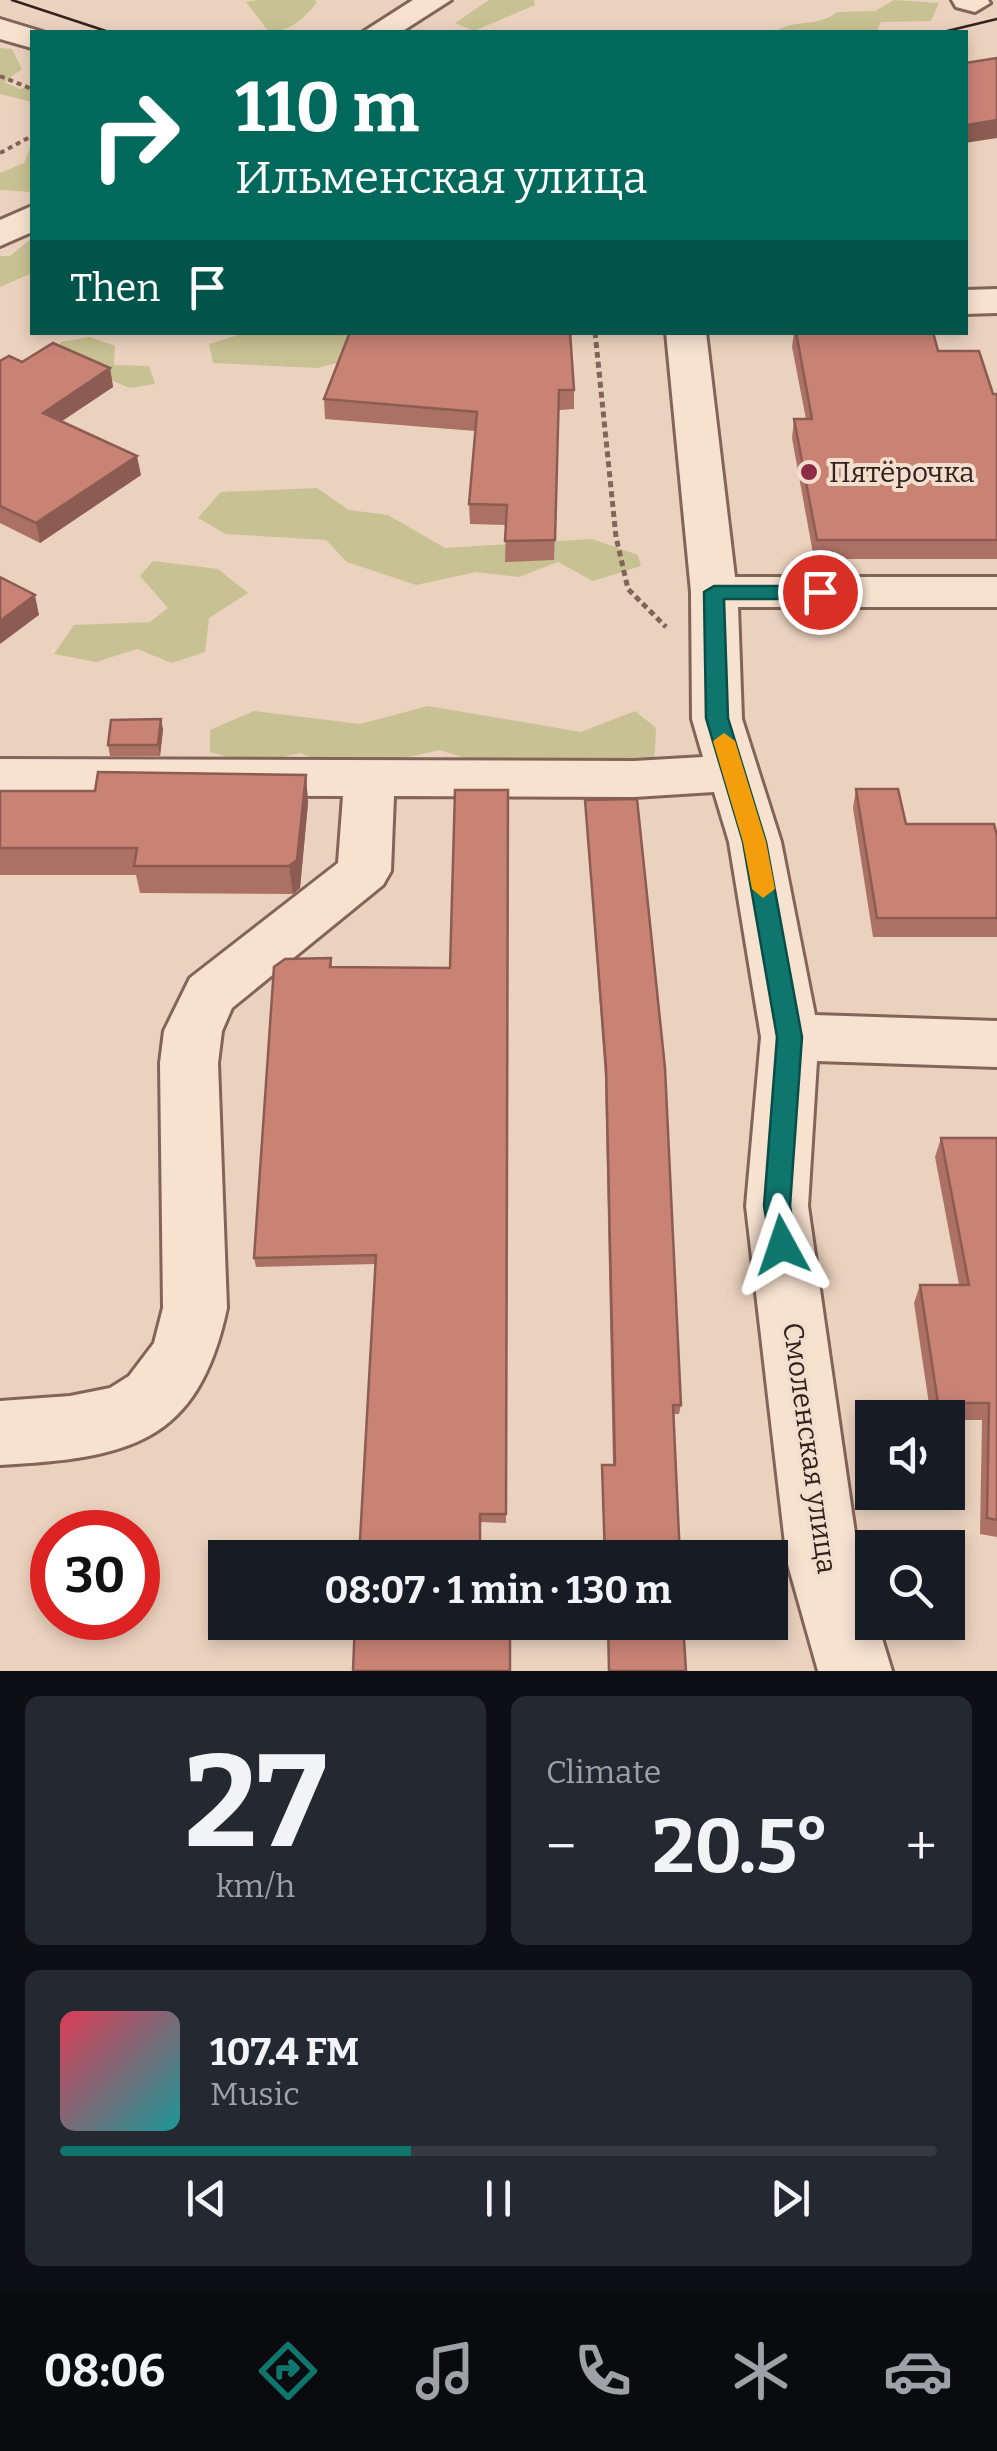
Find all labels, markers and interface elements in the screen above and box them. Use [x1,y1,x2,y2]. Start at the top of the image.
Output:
text: 110 m [235,66,419,150]
icon: right [70,70,200,200]
text: Ильменская улица [235,151,648,205]
icon: arrive [180,260,235,315]
text: Then [70,265,160,311]
place label: Пятёрочка [829,456,975,489]
marker: Пятёрочка [798,461,820,483]
pin [778,550,863,635]
icon: arrive [793,565,848,620]
position arrow [730,1193,834,1297]
street label: Смоленская улица [776,1320,844,1576]
map controls [855,1400,965,1640]
button: sound [855,1400,965,1510]
speed limit sign: 30 [30,1510,160,1640]
button: search [855,1530,965,1640]
text: 08:07 · 1 min · 130 m [324,1567,672,1613]
text: 27 [184,1724,327,1880]
text: Climate [546,1753,661,1791]
text: 20.5° [652,1802,830,1892]
text: − [546,1814,576,1880]
text: + [906,1814,937,1880]
text: km/h [216,1867,295,1905]
text: 107.4 FM [210,2029,359,2075]
text: Music [210,2075,300,2113]
icon: previous [179,2171,234,2226]
icon: pause [471,2171,526,2226]
icon: next [763,2171,818,2226]
icon: directions [253,2336,323,2406]
icon: music [410,2336,480,2406]
icon: phone [568,2336,638,2406]
icon: climate [726,2336,796,2406]
icon: car [883,2336,953,2406]
text: 08:06 [44,2344,165,2398]

